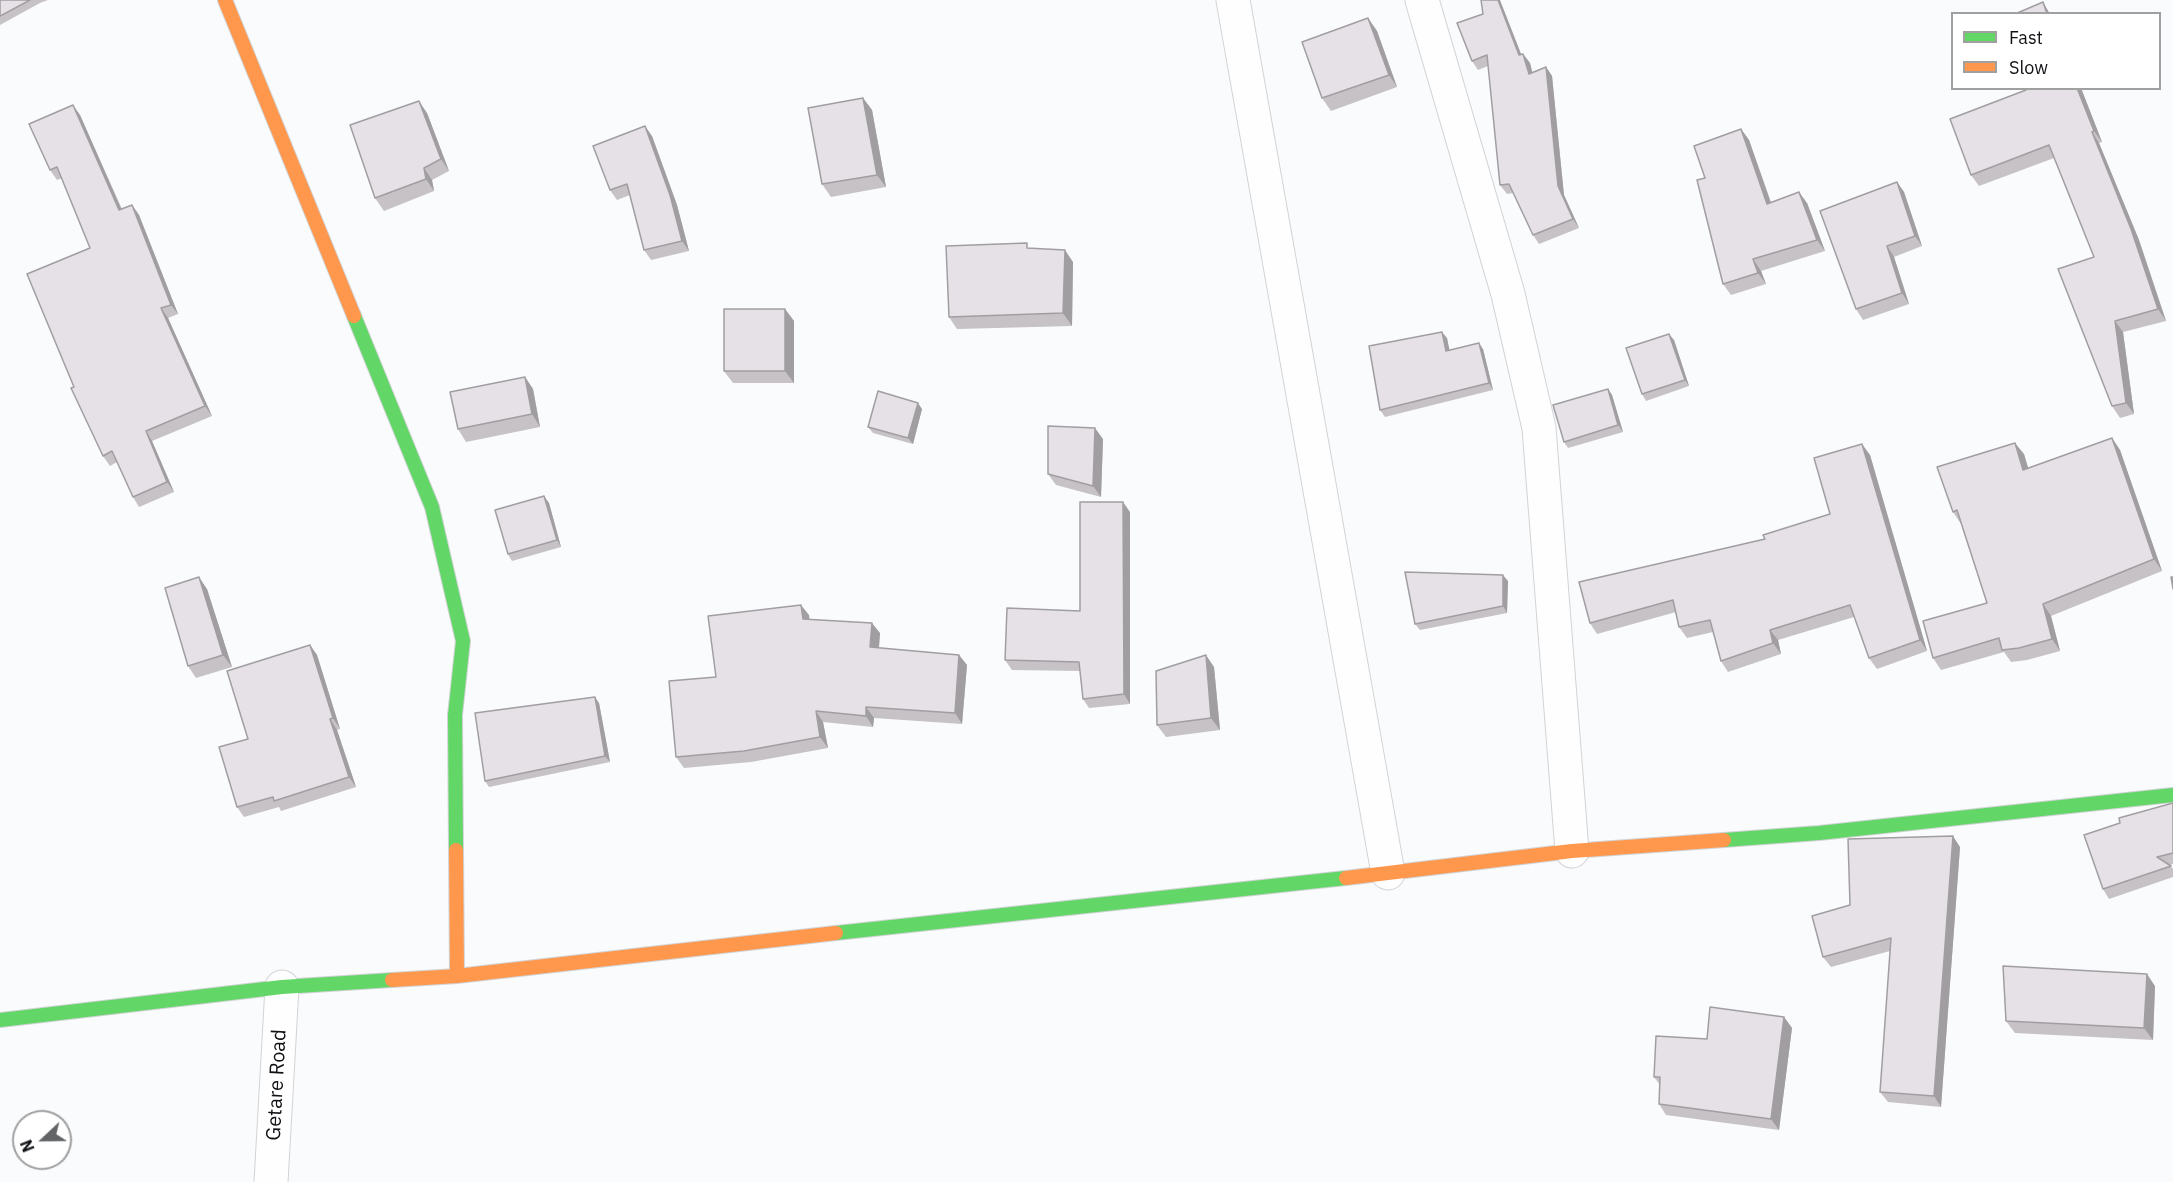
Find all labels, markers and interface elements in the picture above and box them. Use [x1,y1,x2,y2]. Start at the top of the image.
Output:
legend [1951,12,2161,90]
text: Fast [2009,26,2043,49]
text: Slow [2009,56,2048,79]
street label: Getare Road [262,1029,292,1141]
north arrow [12,1110,72,1170]
text: N [16,1137,39,1155]

